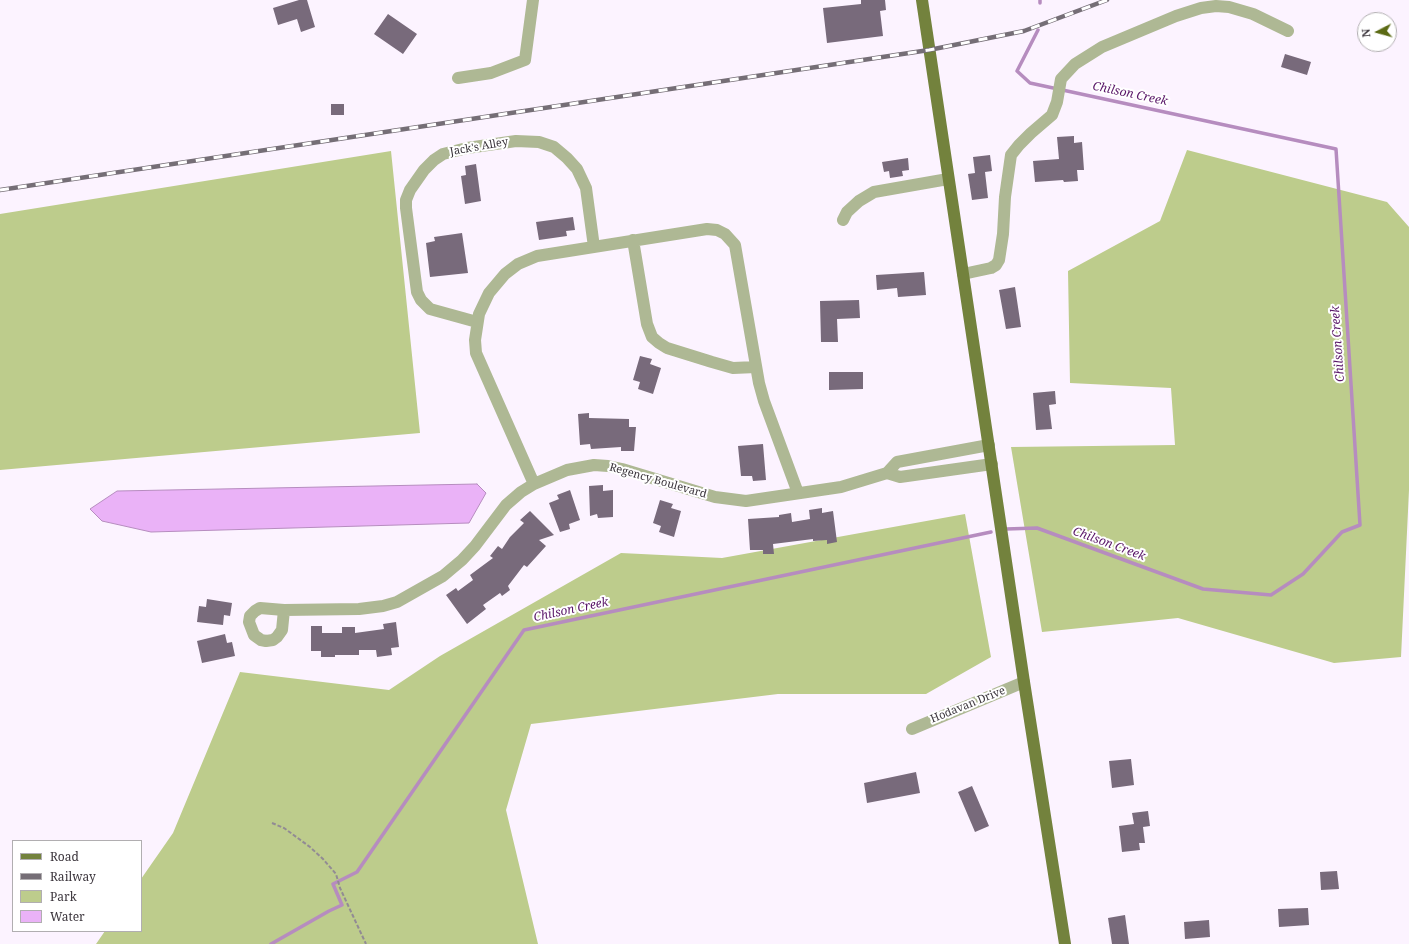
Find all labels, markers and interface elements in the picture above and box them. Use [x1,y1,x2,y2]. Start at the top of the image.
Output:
north arrow [1357,12,1397,52]
text: N [1358,28,1373,38]
water label: Chilson Creek [1091,79,1169,109]
street label: Jack's Alley [449,135,509,159]
water label: Chilson Creek [1328,305,1348,383]
street label: Regency Boulevard [608,461,708,501]
water label: Chilson Creek [1071,524,1147,564]
water label: Chilson Creek [532,595,610,625]
street label: Hodavan Drive [929,684,1007,726]
legend [12,840,142,932]
text: Road [50,848,79,865]
text: Railway [50,868,96,885]
text: Park [50,888,77,905]
text: Water [50,908,85,925]

